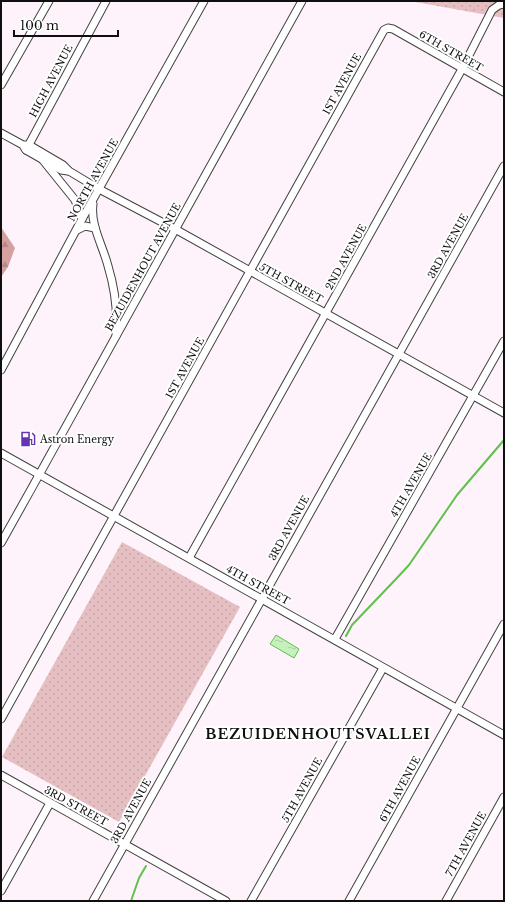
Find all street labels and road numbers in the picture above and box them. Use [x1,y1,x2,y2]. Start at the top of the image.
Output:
street label: 6TH STREET [417,28,485,74]
street label: HIGH AVENUE [26,42,76,120]
street label: 1ST AVENUE [320,51,364,117]
street label: NORTH AVENUE [65,136,121,224]
street label: BEZUIDENHOUT AVENUE [102,201,184,333]
street label: 3RD AVENUE [425,211,471,281]
street label: 2ND AVENUE [323,222,369,292]
street label: 5TH STREET [257,260,325,306]
street label: 1ST AVENUE [163,335,207,401]
street label: 4TH AVENUE [387,450,435,520]
street label: 3RD AVENUE [266,493,312,563]
street label: 4TH STREET [224,562,292,608]
street label: 6TH AVENUE [377,754,423,824]
street label: 5TH AVENUE [279,755,325,825]
street label: 3RD AVENUE [108,776,154,846]
street label: 3RD STREET [42,783,110,829]
street label: 7TH AVENUE [443,809,489,879]

